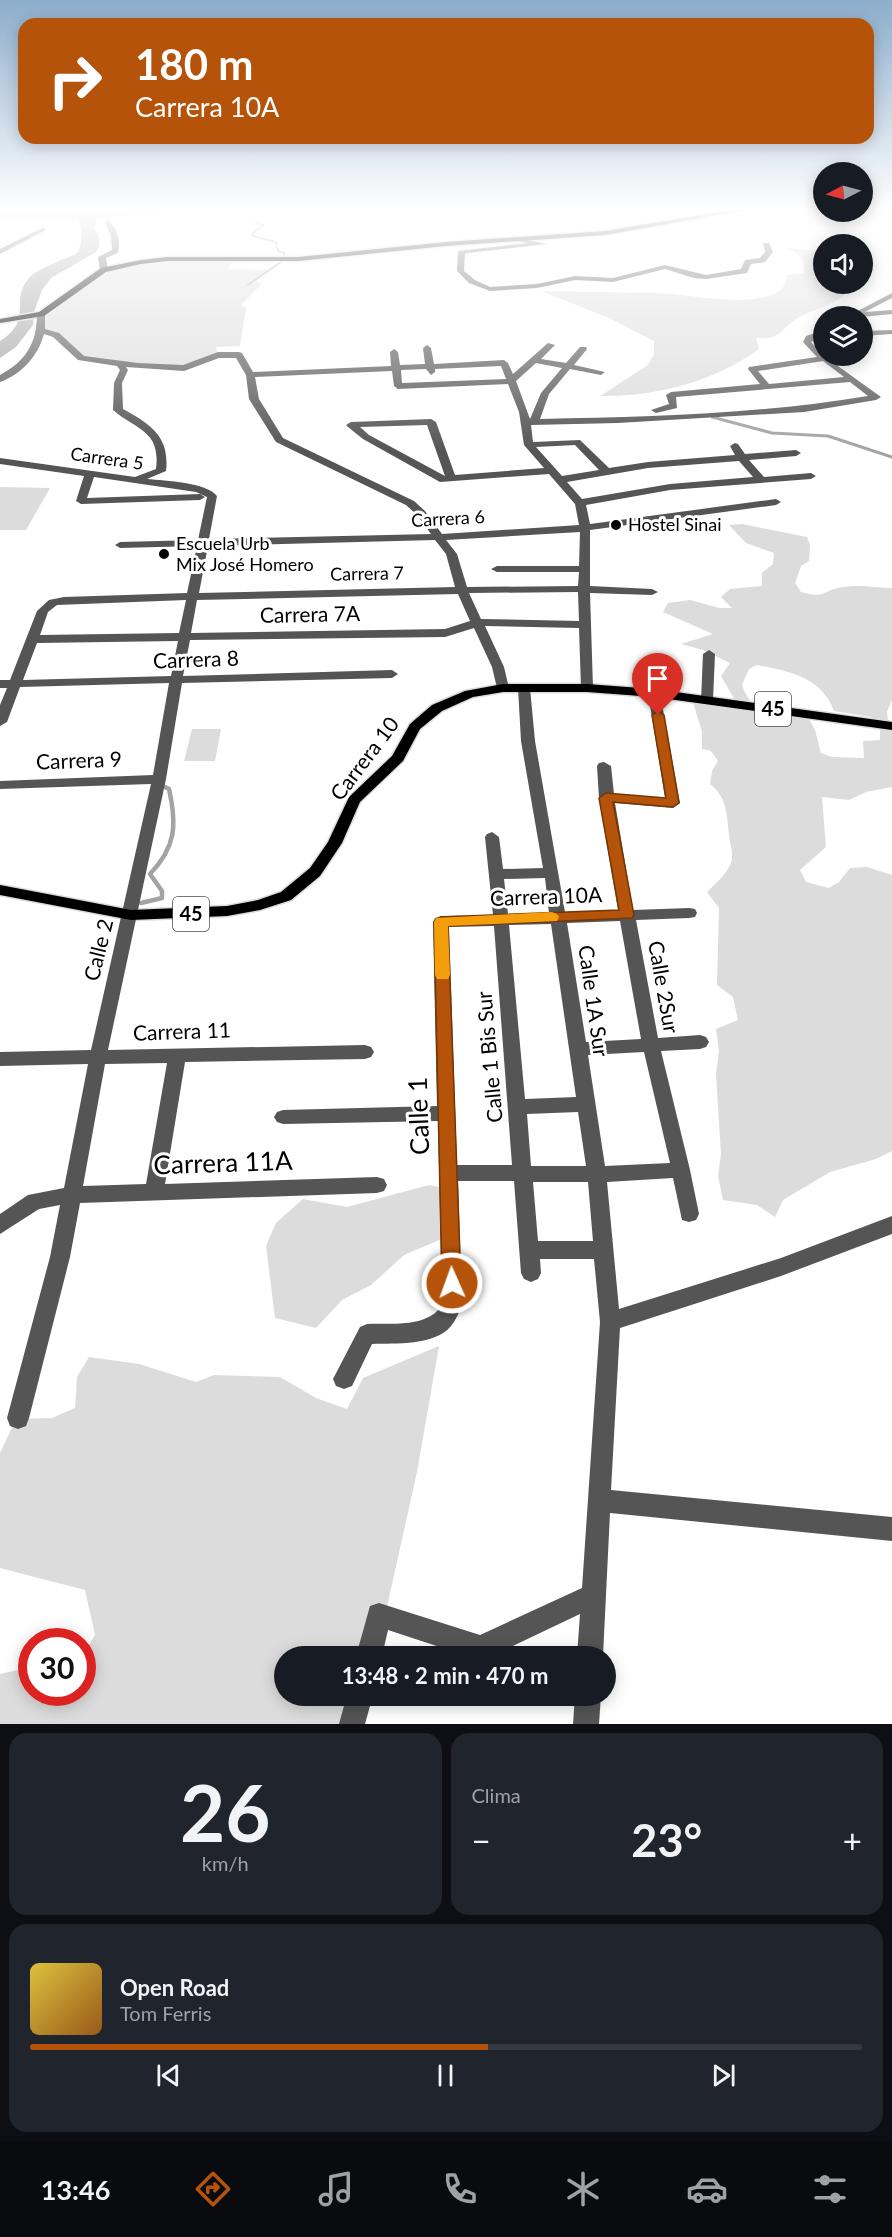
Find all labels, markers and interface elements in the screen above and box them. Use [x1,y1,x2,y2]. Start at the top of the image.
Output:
text: 180 m [135,39,253,89]
icon: right [36,42,114,120]
text: Carrera 10A [135,90,279,123]
north arrow [813,162,873,222]
map controls [813,162,873,366]
button: sound [813,234,873,294]
button: layers [813,306,873,366]
street label: Carrera 5 [69,442,145,474]
street label: Carrera 6 [411,505,485,531]
place label: Hostel Sinai [628,513,722,535]
marker: Hostel Sinai [609,518,623,532]
place label: Escuela Urb Mix José Homero [176,532,314,575]
marker: Escuela Urb Mix José Homero [157,547,171,561]
street label: Carrera 7 [330,561,404,585]
street label: Carrera 7A [260,600,361,627]
street label: Carrera 8 [153,645,239,672]
pin [632,653,683,715]
icon: arrive [641,662,674,695]
road number: 45 [755,692,791,726]
street label: Carrera 10 [324,711,403,805]
street label: Carrera 9 [36,746,122,773]
street label: Carrera 10A [489,881,603,910]
road number: 45 [173,897,209,931]
street label: Calle 2 [78,916,117,983]
street label: Calle 2Sur [644,938,685,1035]
street label: Calle 1A Sur [574,943,615,1059]
street label: Calle 1 Bis Sur [470,990,507,1124]
street label: Carrera 11 [133,1016,231,1045]
street label: Calle 1 [401,1076,435,1156]
street label: Carrera 11A [153,1144,293,1180]
position arrow [420,1251,484,1315]
speed limit sign: 30 [18,1628,96,1706]
text: 13:48 · 2 min · 470 m [342,1662,548,1689]
text: 26 [180,1765,270,1859]
text: Clima [472,1783,521,1807]
text: 23° [631,1813,702,1867]
text: − [472,1820,491,1860]
text: + [843,1820,862,1860]
text: km/h [202,1851,249,1875]
text: Open Road [120,1974,229,2001]
text: Tom Ferris [120,2001,211,2025]
icon: previous [152,2059,185,2092]
icon: pause [429,2059,462,2092]
icon: next [707,2059,740,2092]
icon: directions [192,2168,234,2210]
icon: music [315,2168,357,2210]
icon: phone [439,2168,481,2210]
icon: climate [562,2168,604,2210]
icon: car [686,2168,728,2210]
icon: filters [809,2168,851,2210]
text: 13:46 [41,2173,110,2206]

